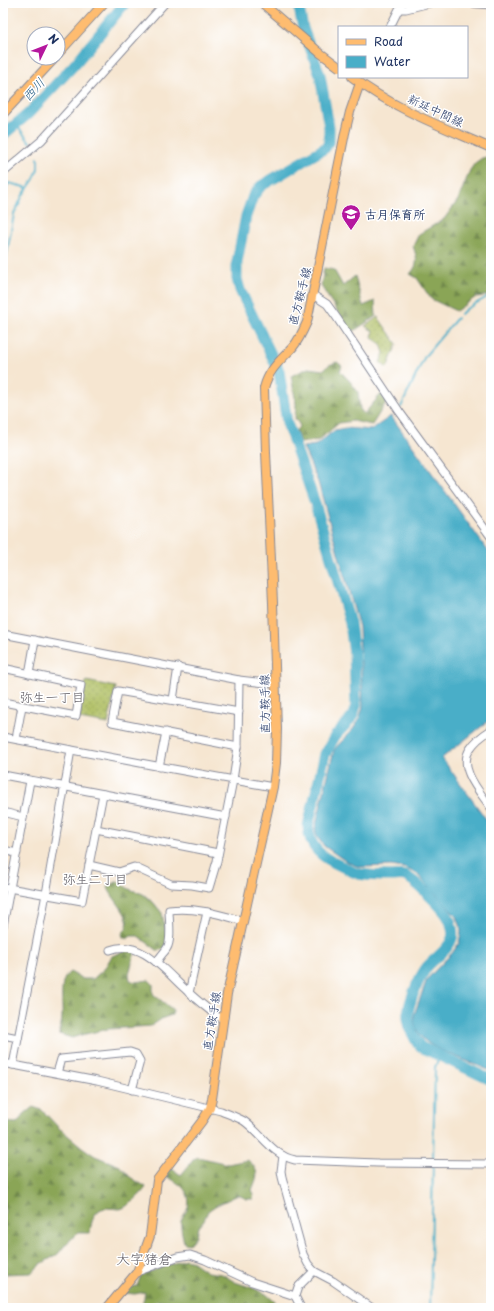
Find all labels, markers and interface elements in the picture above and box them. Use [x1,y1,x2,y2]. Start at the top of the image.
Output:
north arrow [26,26,66,66]
legend [338,26,468,78]
text: N [44,30,63,48]
text: Road [374,32,403,50]
text: Water [374,52,411,70]
water label: 西川 [17,73,49,105]
street label: 新延中間線 [405,89,467,131]
school or university icon: 古月保育所 [340,203,362,231]
place label: 古月保育所 [365,205,426,223]
street label: 直方鞍手線 [283,265,315,327]
street label: 直方鞍手線 [254,674,274,734]
district label: 弥生一丁目 [19,687,85,706]
district label: 弥生二丁目 [62,869,128,888]
street label: 直方鞍手線 [197,990,225,1052]
district label: 大字猪倉 [116,1248,172,1269]

